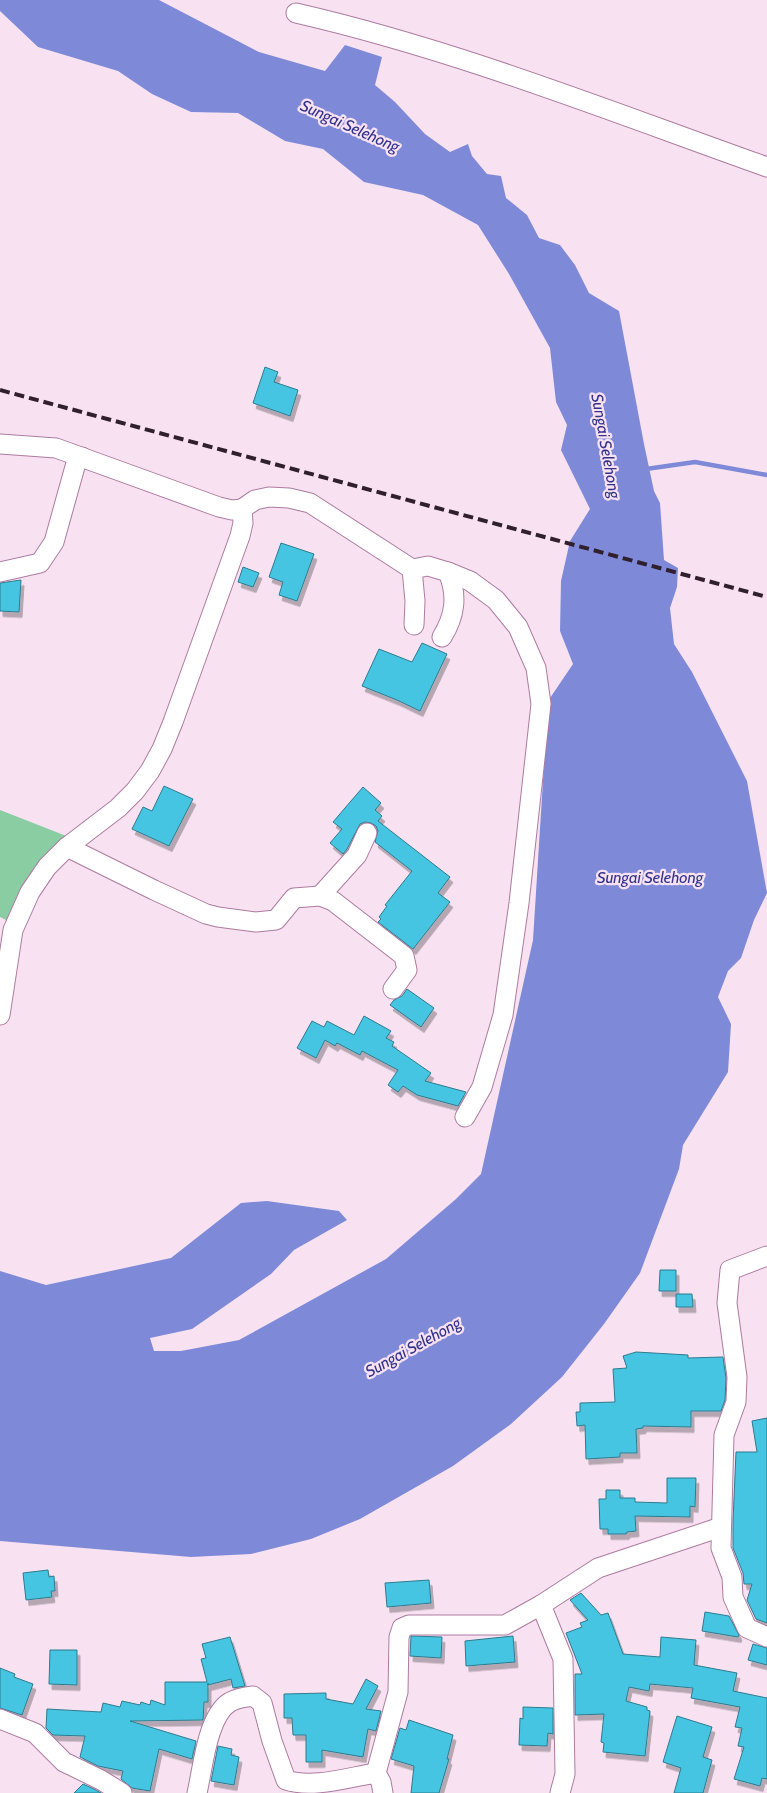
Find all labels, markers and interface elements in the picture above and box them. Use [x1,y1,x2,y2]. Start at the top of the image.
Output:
water label: Sungai Selehong [298,96,403,157]
water label: Sungai Selehong [587,392,625,501]
water label: Sungai Selehong [597,868,704,887]
water label: Sungai Selehong [362,1313,465,1381]

